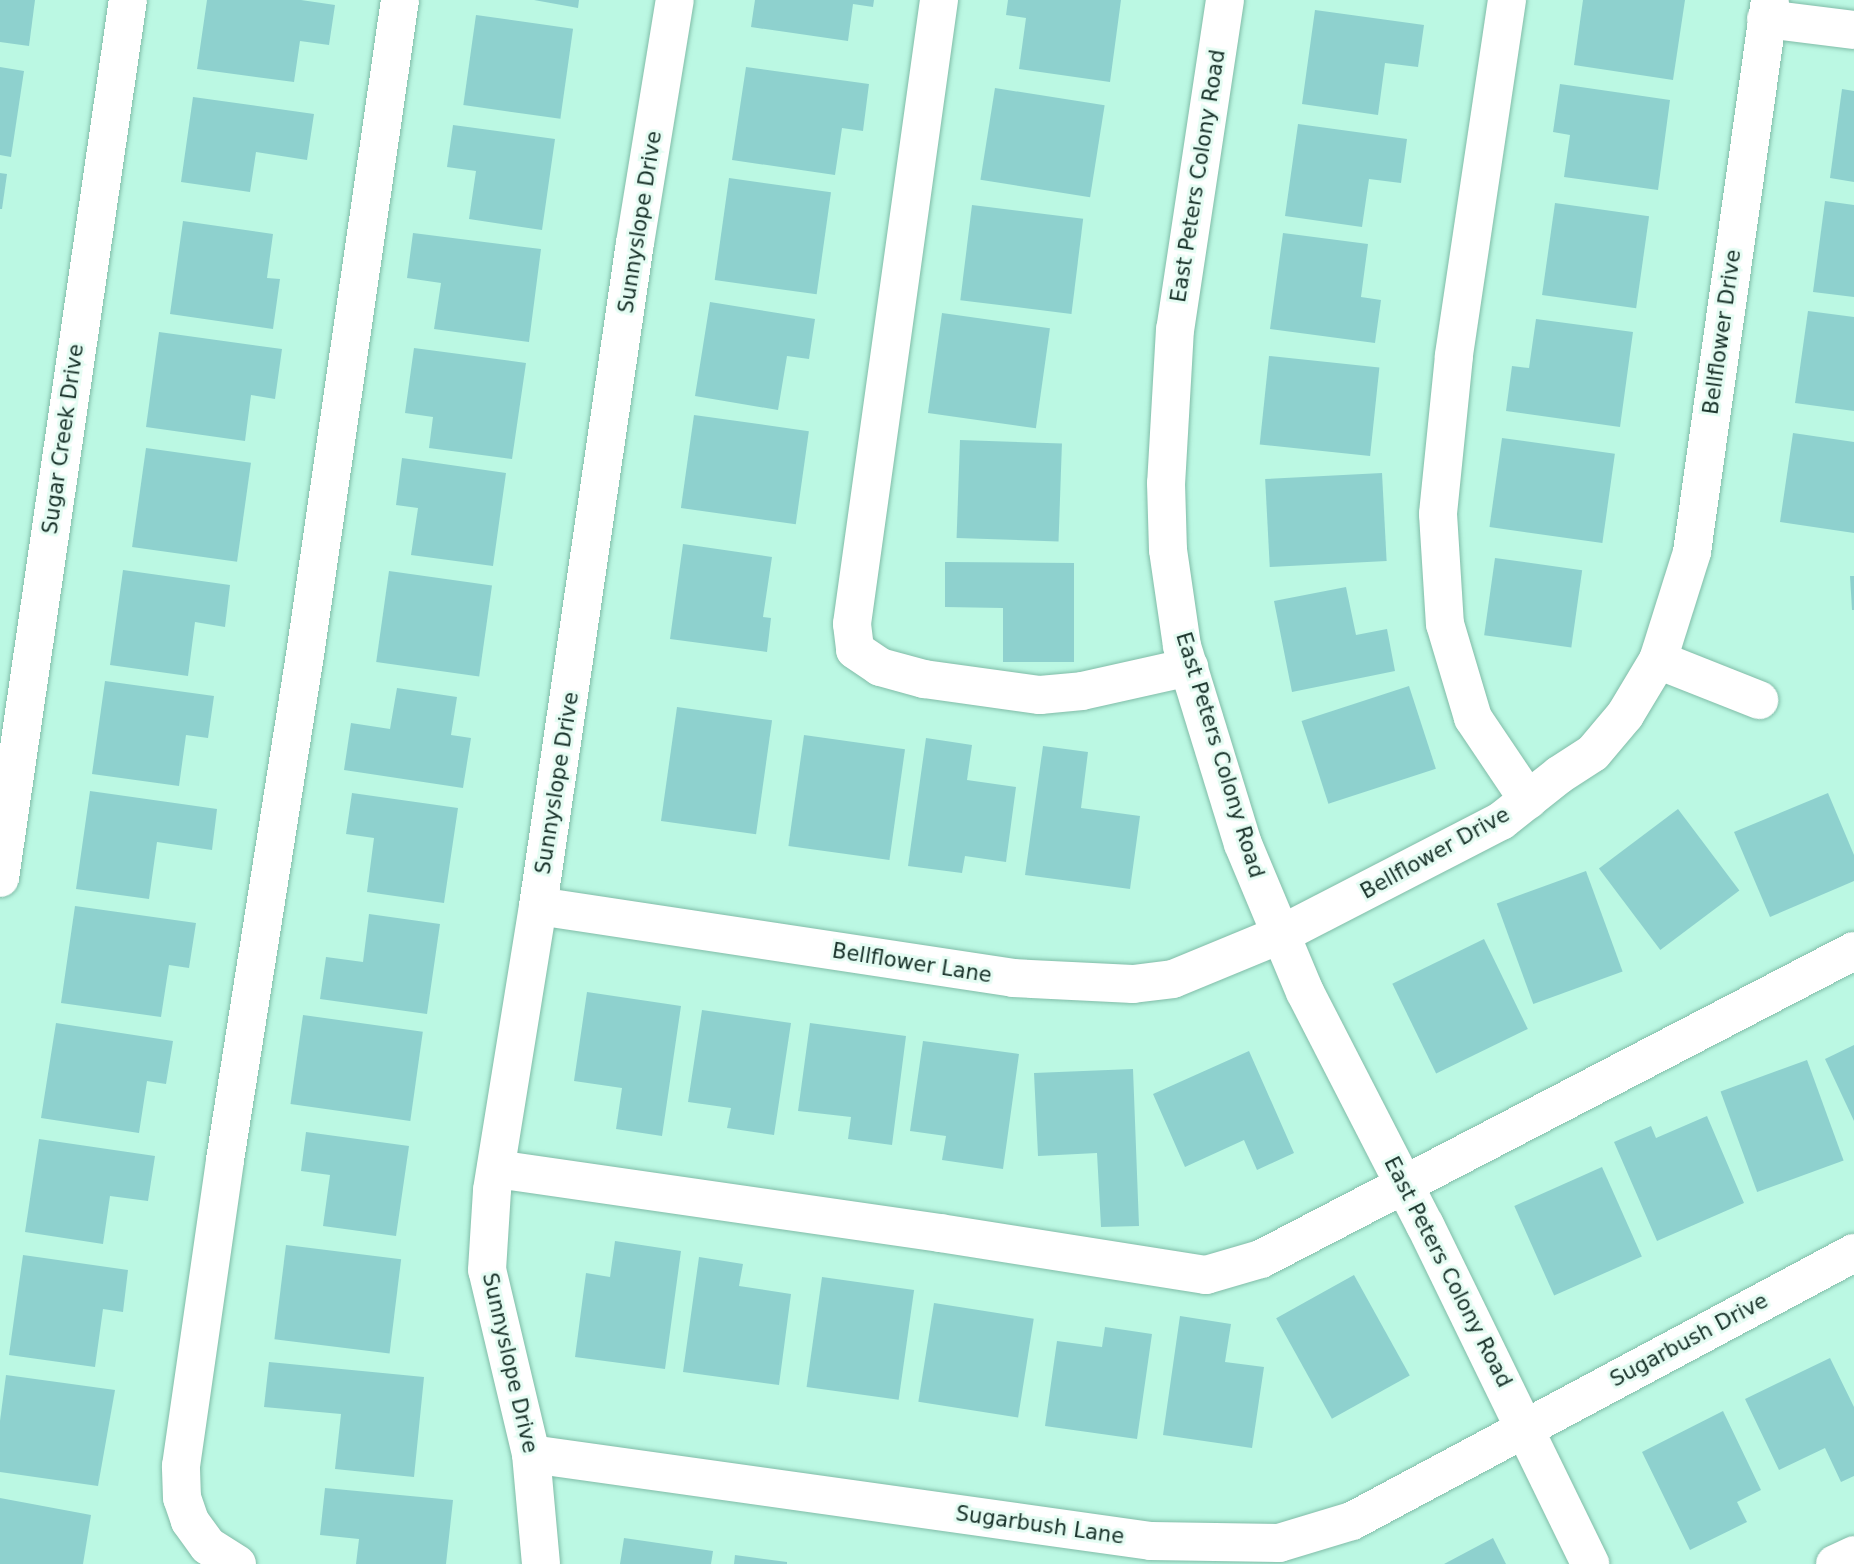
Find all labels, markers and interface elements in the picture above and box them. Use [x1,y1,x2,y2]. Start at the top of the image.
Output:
street label: East Peters Colony Road [1166,48,1230,304]
street label: Sunnyslope Drive [613,129,667,315]
street label: Bellflower Drive [1698,248,1746,416]
street label: Sugar Creek Drive [37,342,89,536]
street label: East Peters Colony Road [1171,629,1269,881]
street label: Sunnyslope Drive [530,690,584,876]
street label: Bellflower Drive [1356,802,1514,904]
street label: Bellflower Lane [830,938,994,988]
street label: East Peters Colony Road [1379,1152,1517,1392]
street label: Sunnyslope Drive [477,1270,543,1456]
street label: Sugarbush Drive [1606,1288,1772,1392]
street label: Sugarbush Lane [954,1501,1126,1549]

